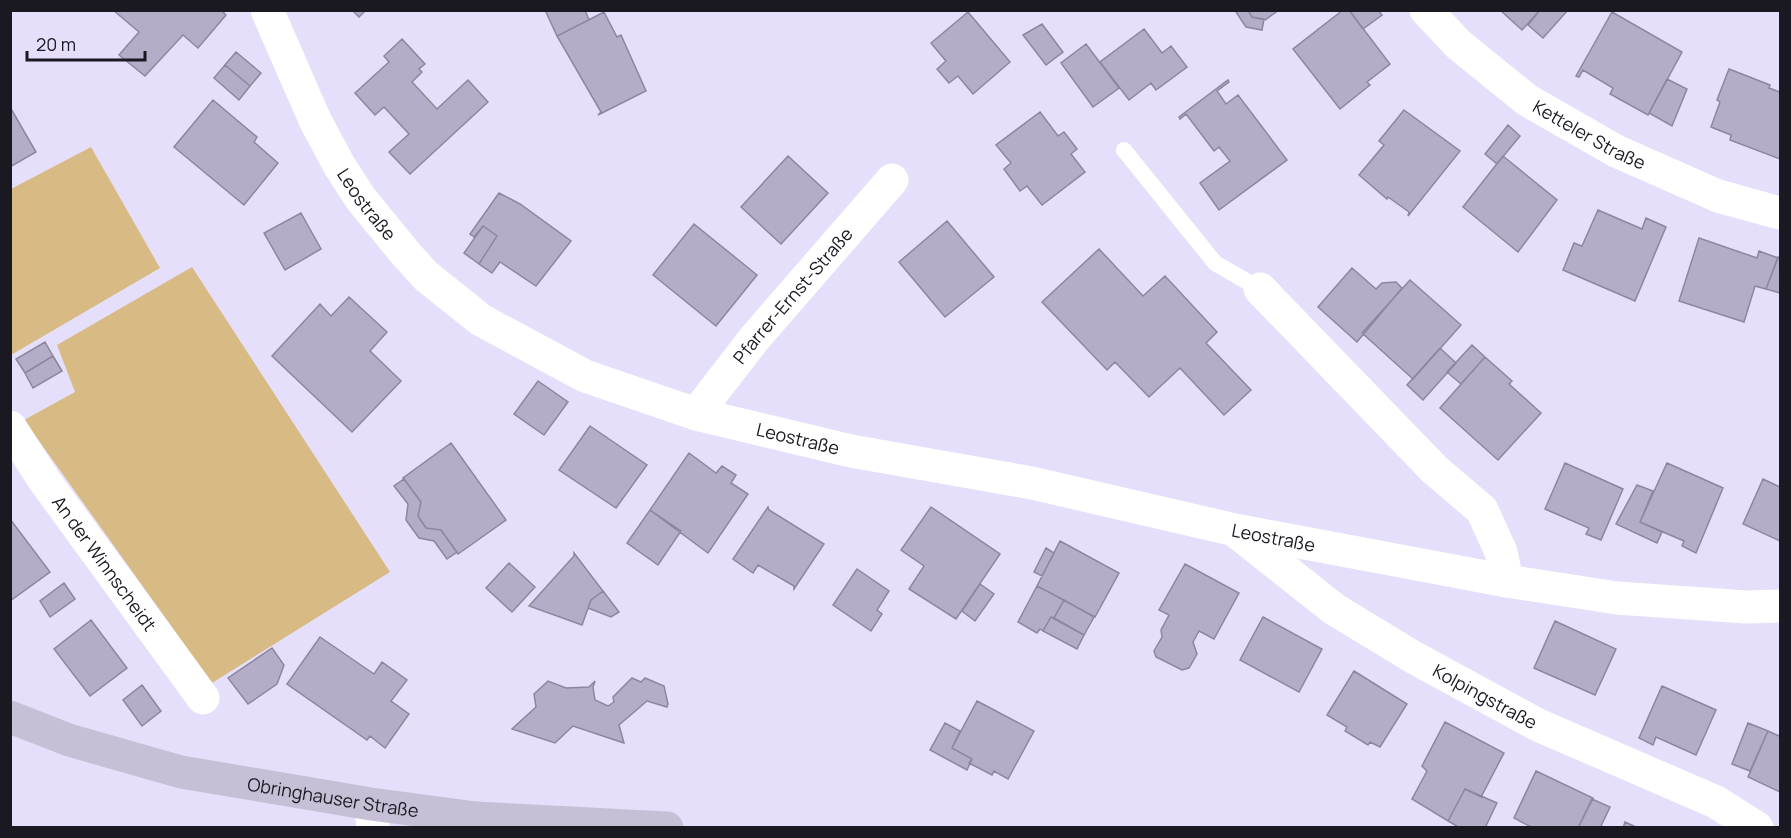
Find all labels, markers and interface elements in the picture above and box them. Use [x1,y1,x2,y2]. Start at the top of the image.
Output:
scale bar [27,24,146,62]
text: 20 m [36,32,76,56]
street label: Ketteler Straße [1529,94,1650,175]
street label: Leostraße [332,163,402,245]
street label: Pfarrer-Ernst-Straße [727,222,858,369]
street label: Leostraße [754,417,842,460]
street label: An der Winnscheidt [47,491,162,636]
street label: Leostraße [1230,518,1317,557]
street label: Kolpingstraße [1429,658,1541,734]
street label: Obringhauser Straße [246,771,420,822]

